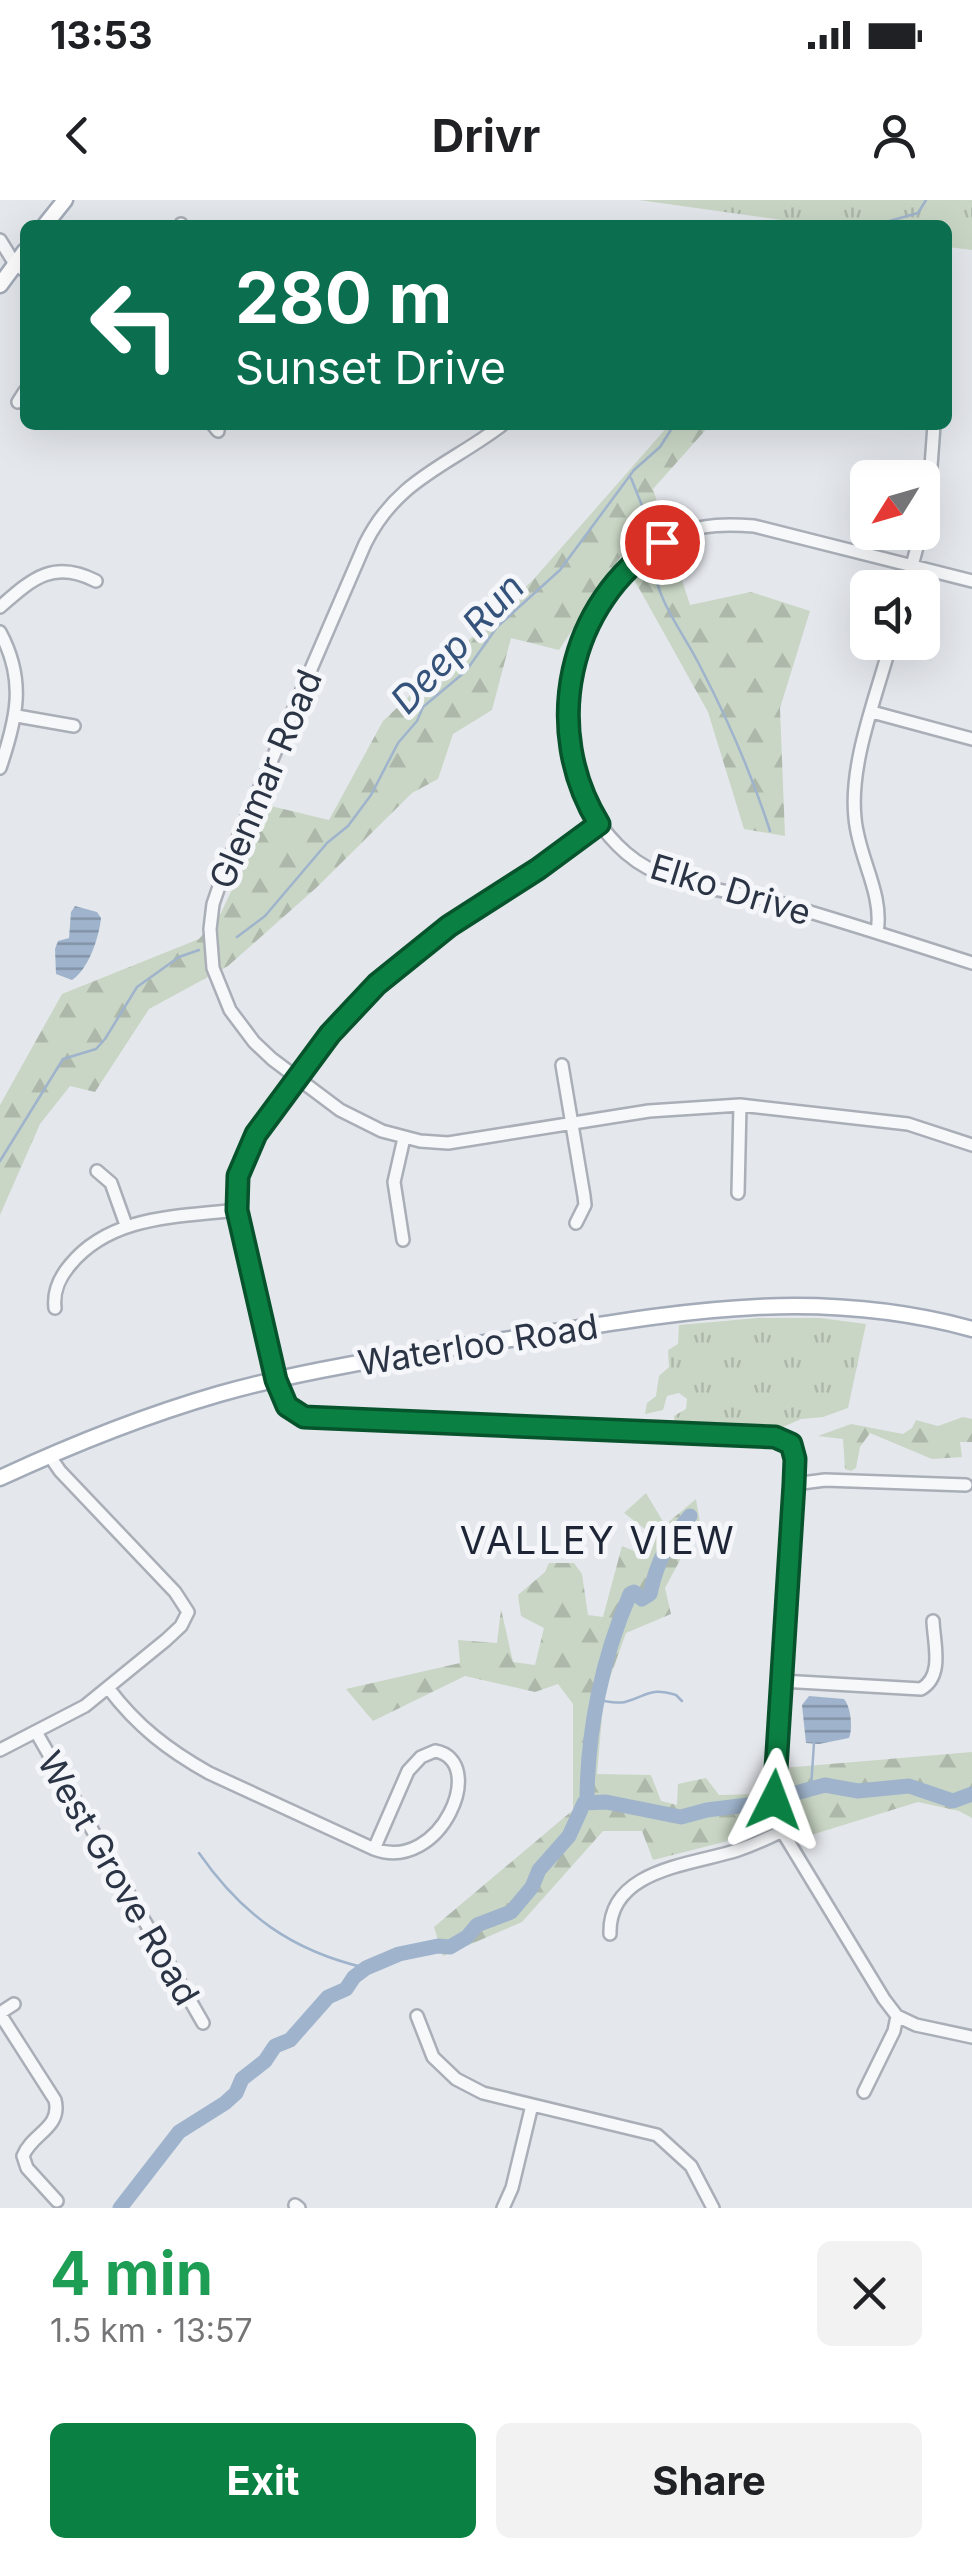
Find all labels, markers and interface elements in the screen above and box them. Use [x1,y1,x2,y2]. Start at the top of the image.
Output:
text: 13:53 [50,12,152,58]
icon: back [50,108,105,163]
text: Drivr [432,108,540,163]
icon: person [867,108,922,163]
text: 280 m [235,255,452,340]
icon: left [70,260,200,390]
text: Sunset Drive [235,340,506,395]
north arrow [850,460,940,550]
map controls [850,460,940,660]
pin [620,500,705,585]
icon: arrive [635,515,690,570]
water label: Deep Run [381,563,533,723]
button: sound [850,570,940,660]
street label: Glenmar Road [200,663,330,895]
street label: Elko Drive [646,845,816,933]
street label: Waterloo Road [355,1304,601,1384]
district label: VALLEY VIEW [460,1517,736,1563]
street label: West Grove Road [29,1744,209,2012]
position arrow [722,1748,826,1852]
text: 4 min [50,2237,213,2309]
button: close [817,2241,922,2346]
text: 1.5 km · 13:57 [50,2311,253,2350]
button: Exit [50,2423,476,2538]
button: Share [496,2423,922,2538]

